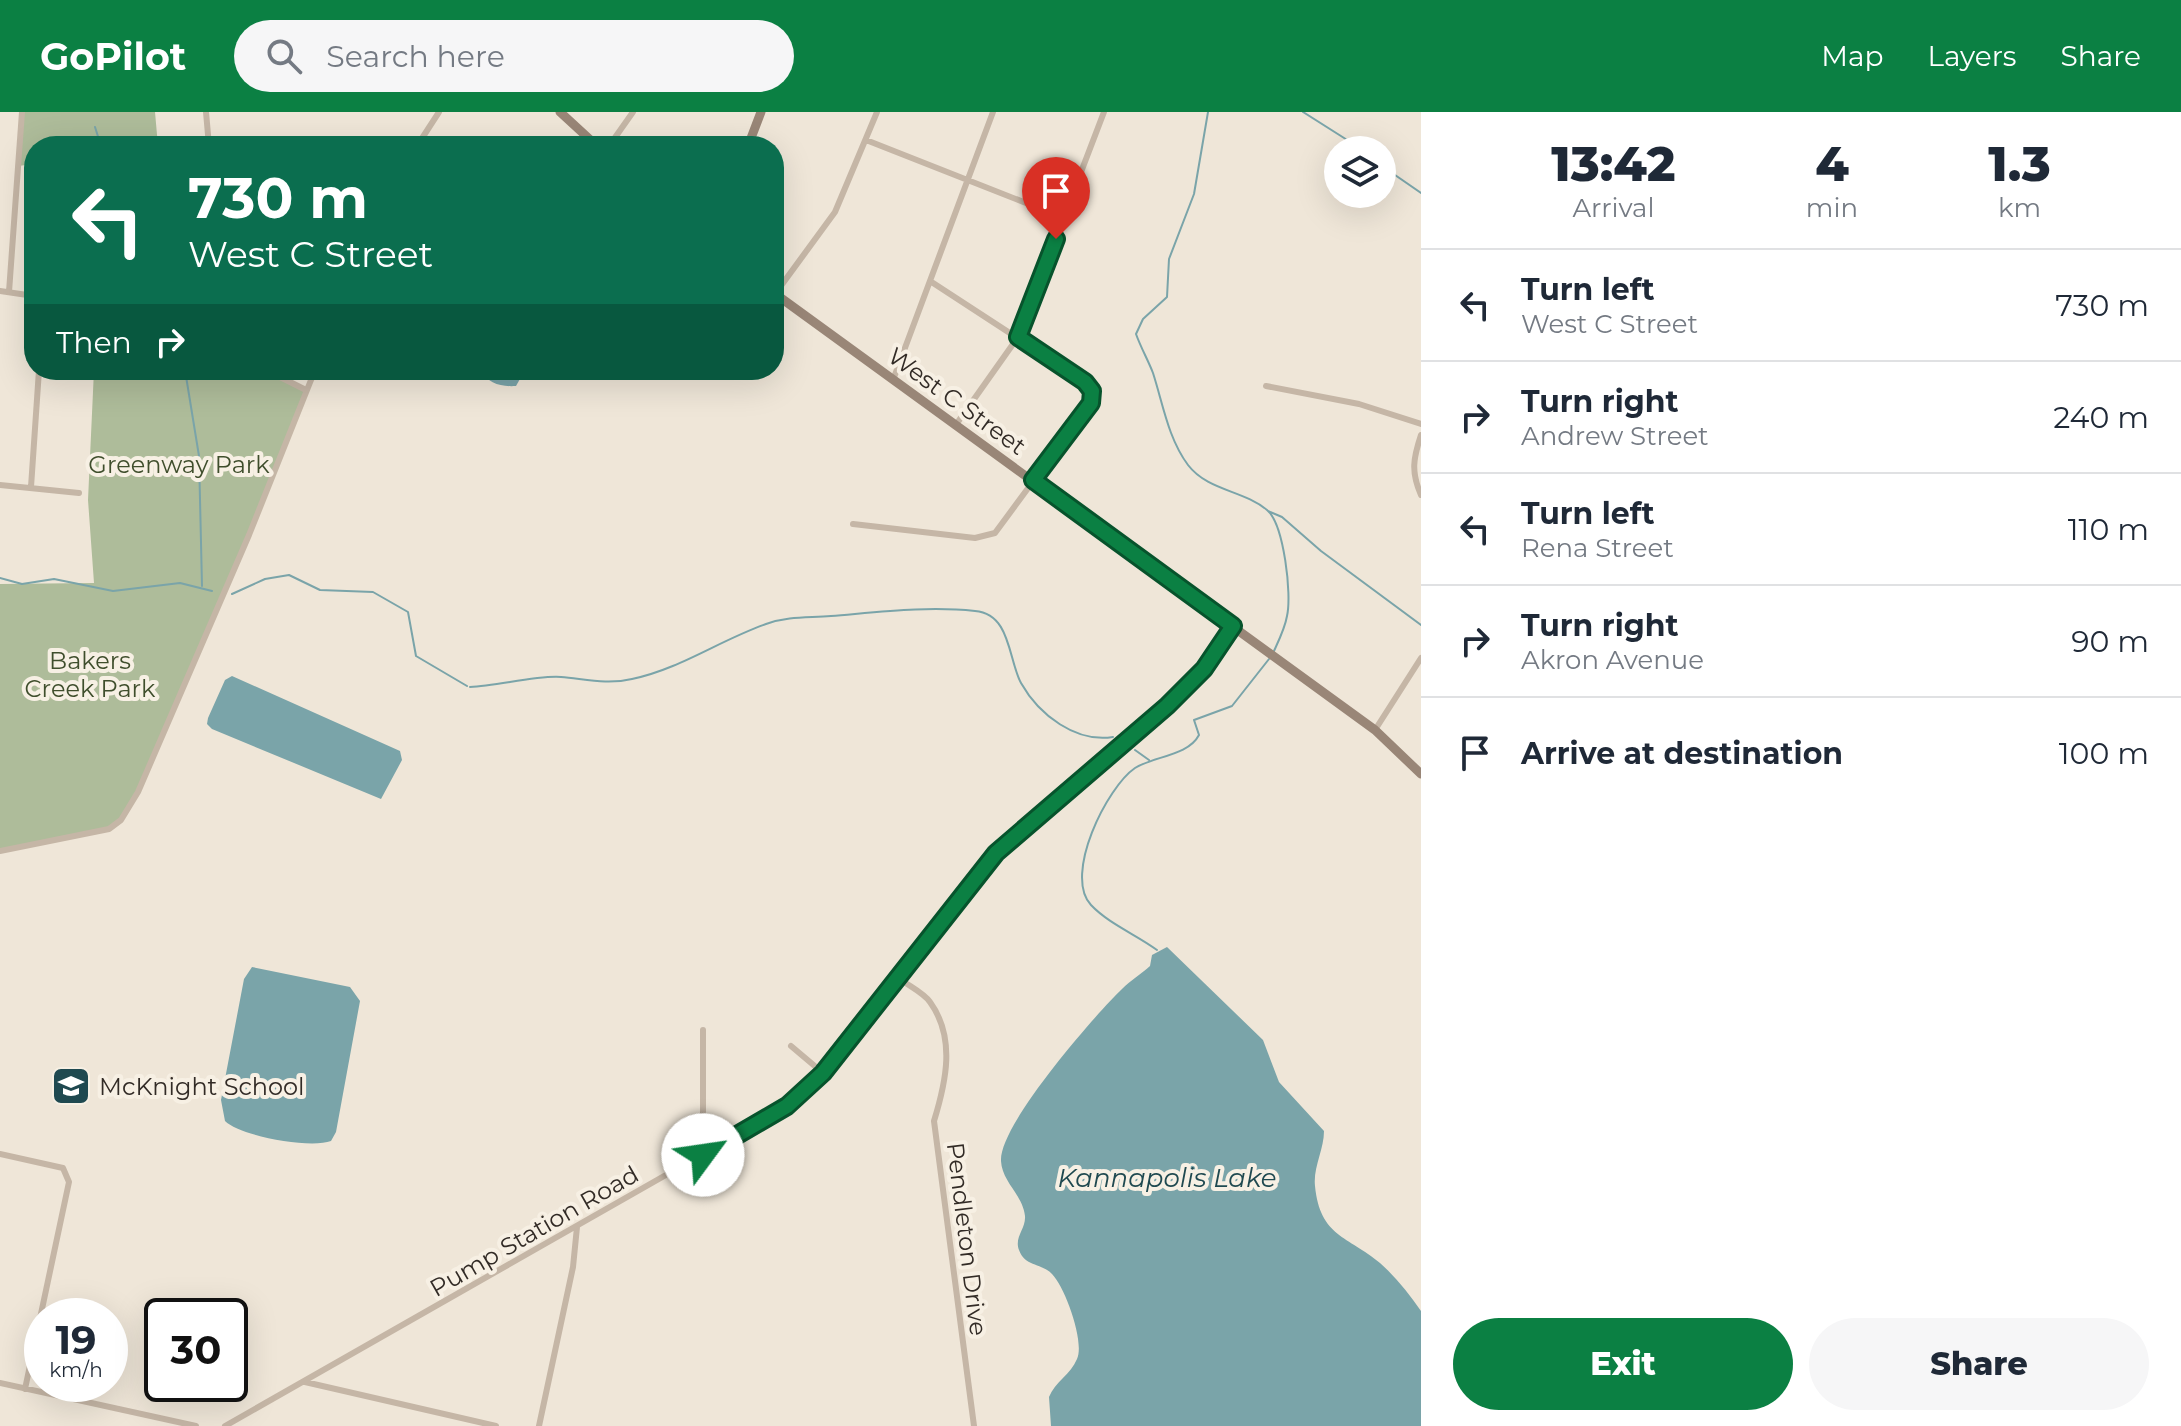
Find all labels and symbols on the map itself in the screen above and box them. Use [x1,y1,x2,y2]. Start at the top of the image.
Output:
pin [1022,157,1090,239]
street label: West C Street [882,341,1032,461]
park label: Greenway Park [88,450,270,479]
park label: Bakers Creek Park [25,646,156,703]
school or university icon: McKnight School [50,1065,92,1107]
place label: McKnight School [99,1072,305,1101]
position arrow [661,1113,745,1197]
street label: Pendleton Drive [941,1141,993,1337]
street label: Pump Station Road [425,1159,643,1303]
water label: Kannapolis Lake [1057,1162,1277,1194]
speed limit sign: 30 [144,1298,248,1402]

